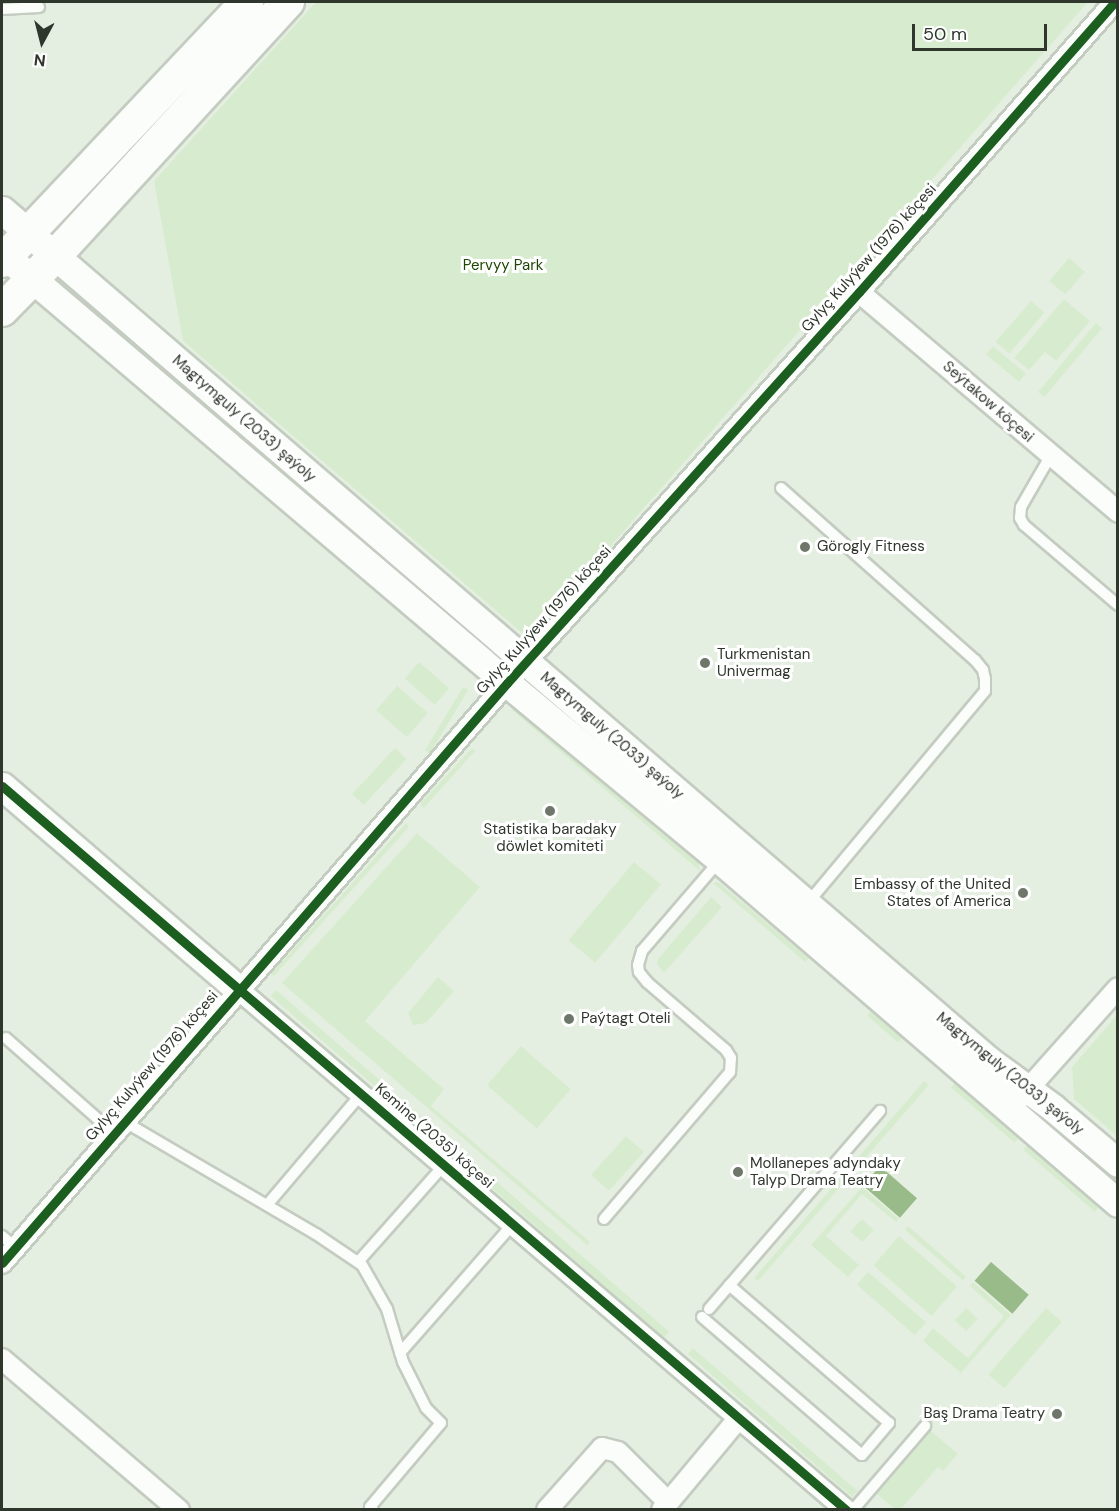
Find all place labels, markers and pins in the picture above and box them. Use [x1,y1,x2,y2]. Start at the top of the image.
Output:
place label: Görogly Fitness [817,538,925,556]
marker: Görogly Fitness [798,540,812,554]
place label: Turkmenistan Univermag [717,645,810,680]
marker: Turkmenistan Univermag [698,656,712,670]
marker: Statistika baradaky döwlet komiteti [543,804,557,818]
place label: Statistika baradaky döwlet komiteti [483,820,617,855]
place label: Embassy of the United States of America [854,875,1011,910]
marker: Embassy of the United States of America [1016,886,1030,900]
place label: Paýtagt Oteli [581,1010,671,1028]
marker: Paýtagt Oteli [562,1012,576,1026]
place label: Mollanepes adyndaky Talyp Drama Teatry [750,1154,901,1189]
marker: Mollanepes adyndaky Talyp Drama Teatry [731,1165,745,1179]
place label: Baş Drama Teatry [923,1405,1045,1423]
marker: Baş Drama Teatry [1050,1407,1064,1421]

